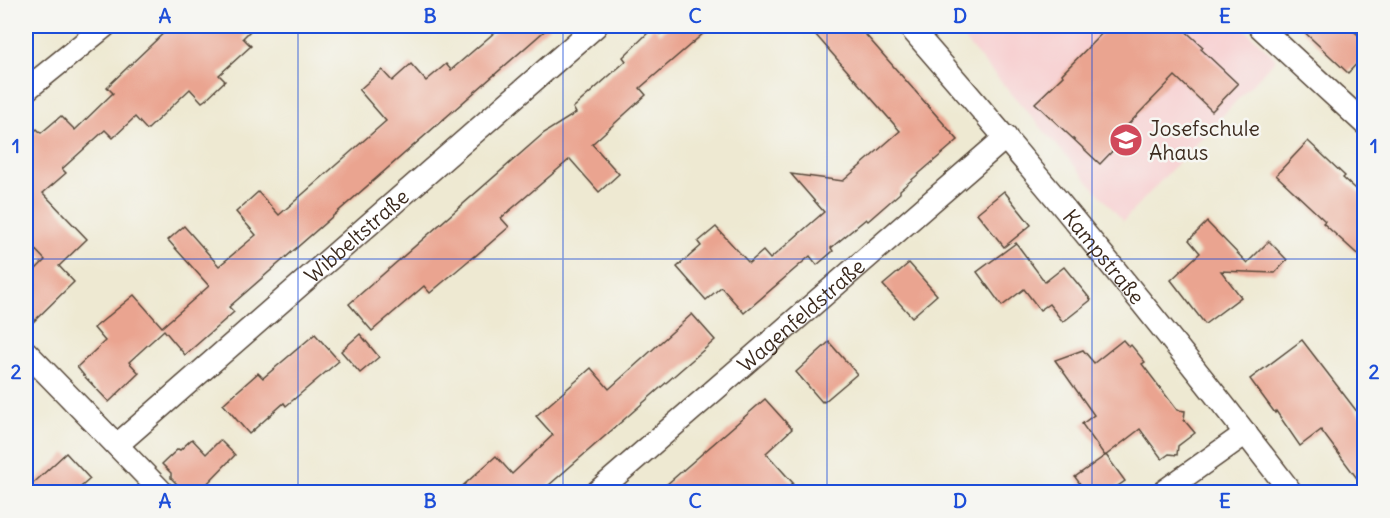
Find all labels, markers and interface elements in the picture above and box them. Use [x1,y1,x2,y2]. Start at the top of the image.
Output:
text: A [159,3,172,28]
text: B [423,3,437,28]
text: C [688,3,702,28]
text: D [953,3,967,28]
text: E [1219,3,1231,28]
place label: Josefschule Ahaus [1149,115,1260,166]
school or university icon: Josefschule Ahaus [1108,122,1144,158]
text: 1 [12,133,20,158]
text: 1 [1370,133,1378,158]
street label: Wibbeltstraße [299,183,414,289]
street label: Kampstraße [1057,203,1151,310]
street label: Wagenfeldstraße [732,252,870,378]
text: 2 [11,359,22,384]
text: 2 [1369,359,1380,384]
text: A [159,488,172,513]
text: B [423,488,437,513]
text: C [688,488,702,513]
text: D [953,488,967,513]
text: E [1219,488,1231,513]

